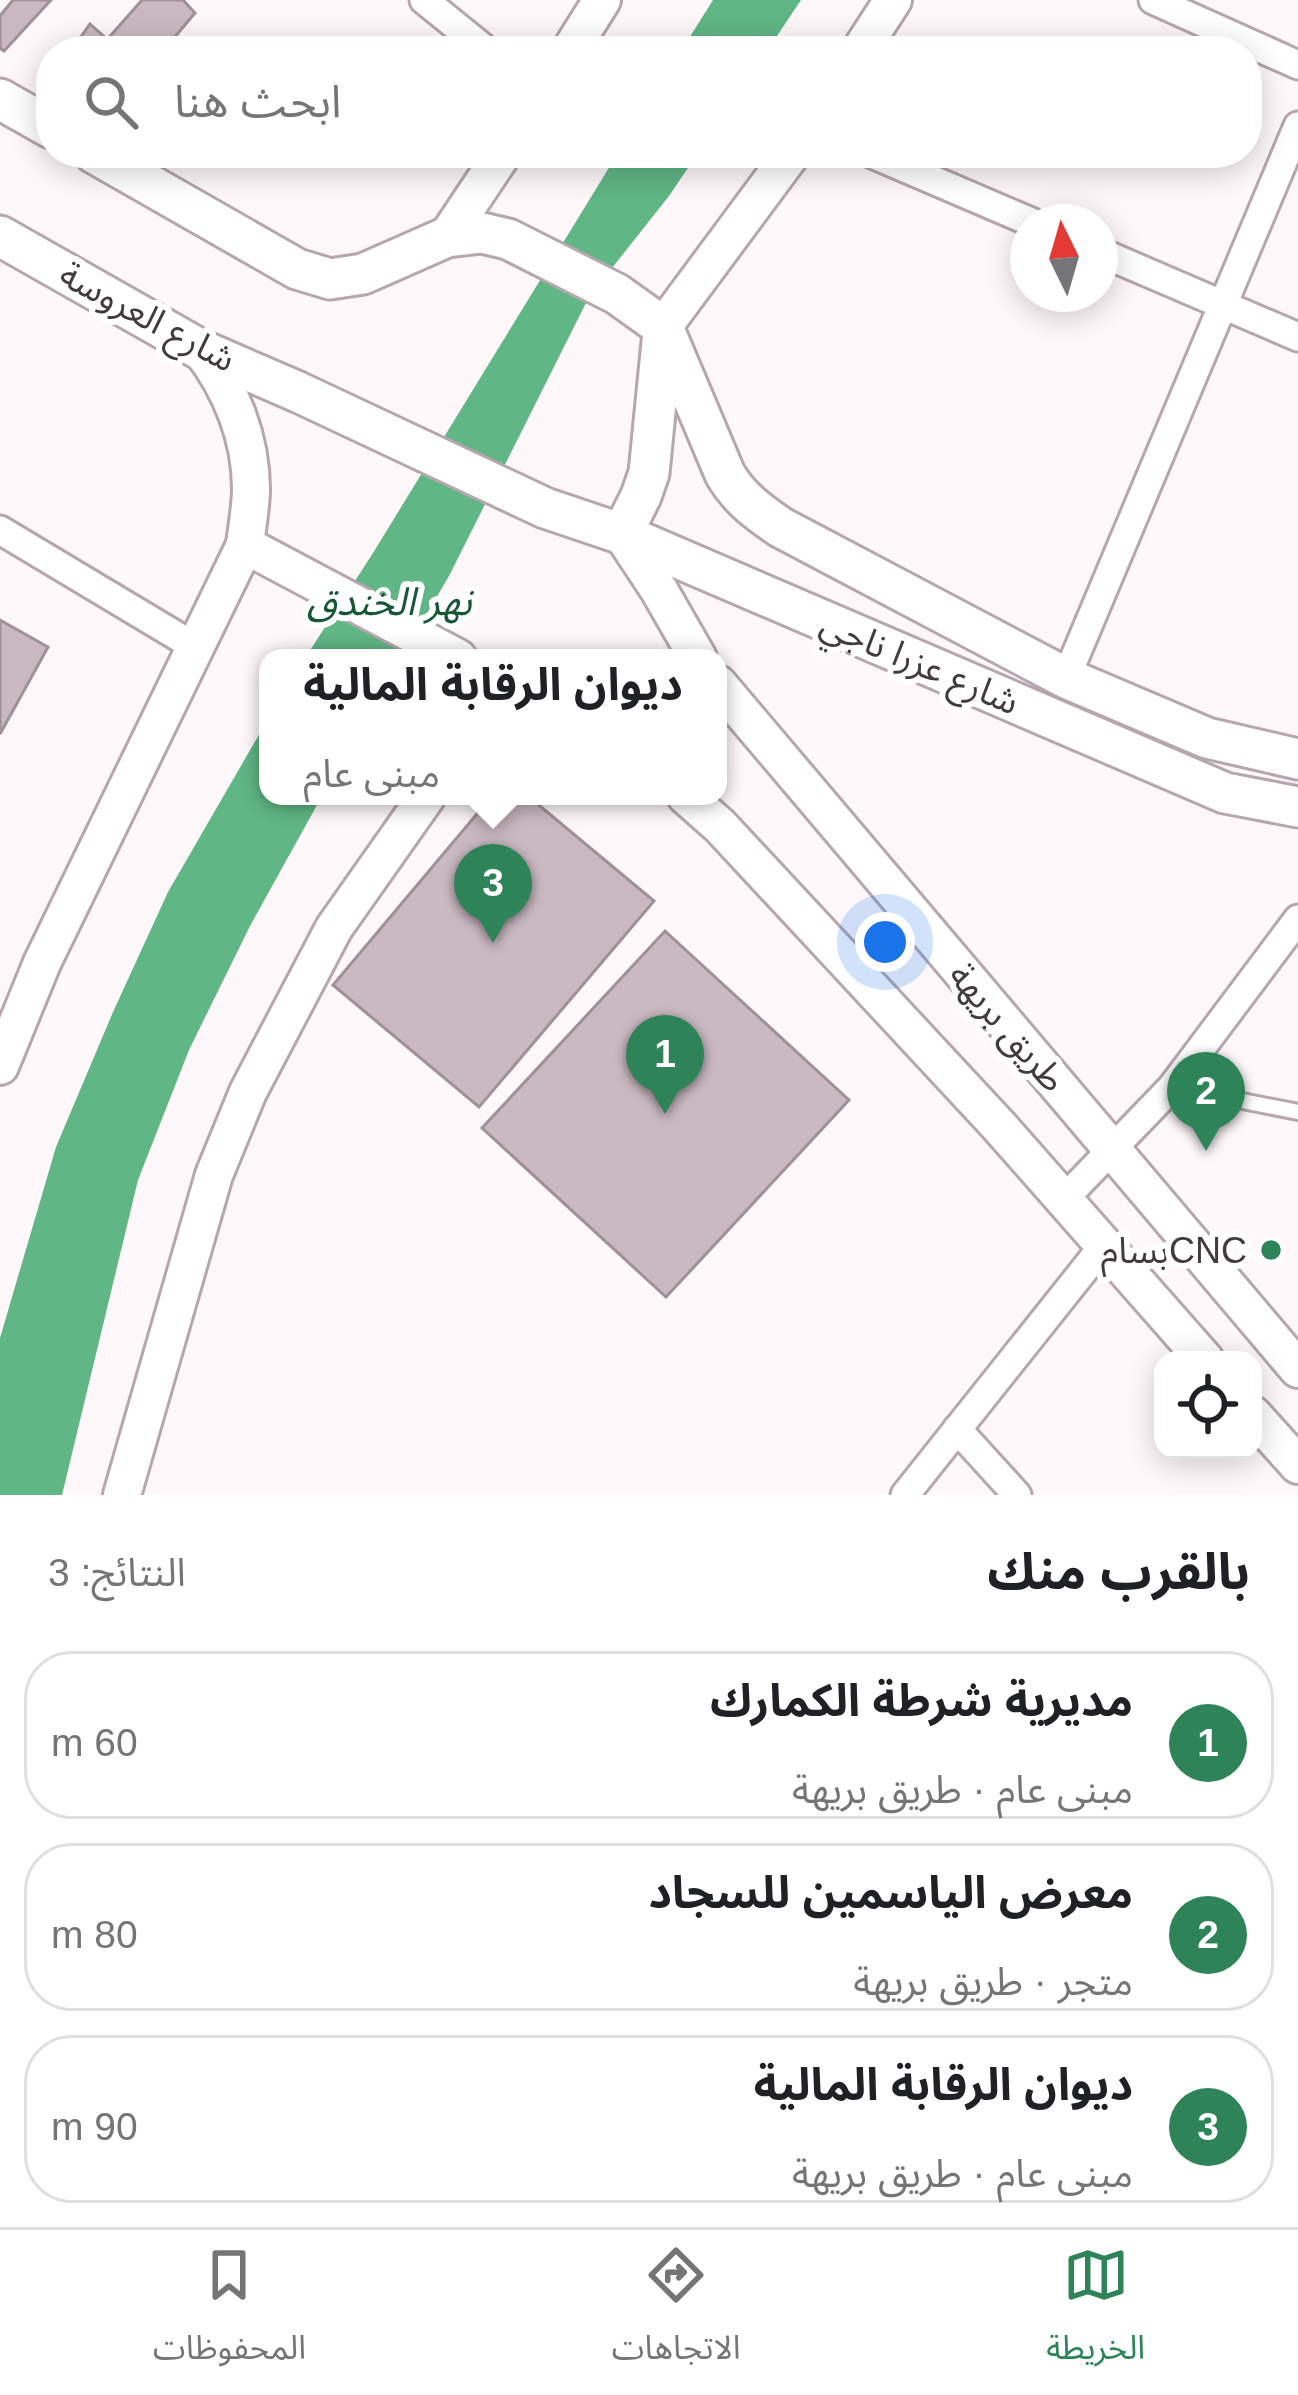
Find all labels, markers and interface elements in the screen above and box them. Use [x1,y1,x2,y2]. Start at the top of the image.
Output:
search box [36,36,1262,168]
icon: search [78,69,144,135]
text: ابحث هنا [174,76,342,127]
north arrow [1010,204,1118,312]
street label: شارع العروسة [50,253,243,385]
water label: نهر الخندق [306,580,475,625]
street label: شارع عزرا ناجي [812,602,1025,729]
popup [259,649,727,805]
text: ديوان الرقابة المالية [303,659,683,710]
text: مبنى عام [303,752,440,795]
pin: 3 [454,844,532,943]
your location [855,912,915,972]
street label: طريق بريهة [939,955,1075,1101]
pin: 1 [626,1015,704,1114]
pin: 2 [1167,1052,1245,1151]
place label: بسامCNC [1101,1230,1247,1278]
marker: بسامCNC [1258,1237,1284,1263]
map controls [1154,1351,1262,1459]
button: locate [1154,1351,1262,1459]
text: بالقرب منك [987,1543,1250,1600]
text: النتائج: 3 [48,1551,186,1594]
text: مديرية شرطة الكمارك [710,1675,1133,1726]
text: 60 m [51,1721,138,1764]
text: 1 [1197,1721,1219,1764]
text: مبنى عام · طريق بريهة [792,1768,1133,1811]
text: معرض الياسمين للسجاد [649,1867,1133,1918]
text: 80 m [51,1913,138,1956]
text: 2 [1197,1913,1219,1956]
text: متجر · طريق بريهة [853,1960,1133,2003]
text: ديوان الرقابة المالية [754,2059,1133,2110]
text: 90 m [51,2105,138,2148]
text: 3 [1197,2105,1219,2148]
text: مبنى عام · طريق بريهة [792,2152,1133,2195]
tab: المحفوظات [153,2242,306,2383]
tab: الاتجاهات [612,2242,741,2383]
tab: الخريطة [1046,2242,1145,2383]

